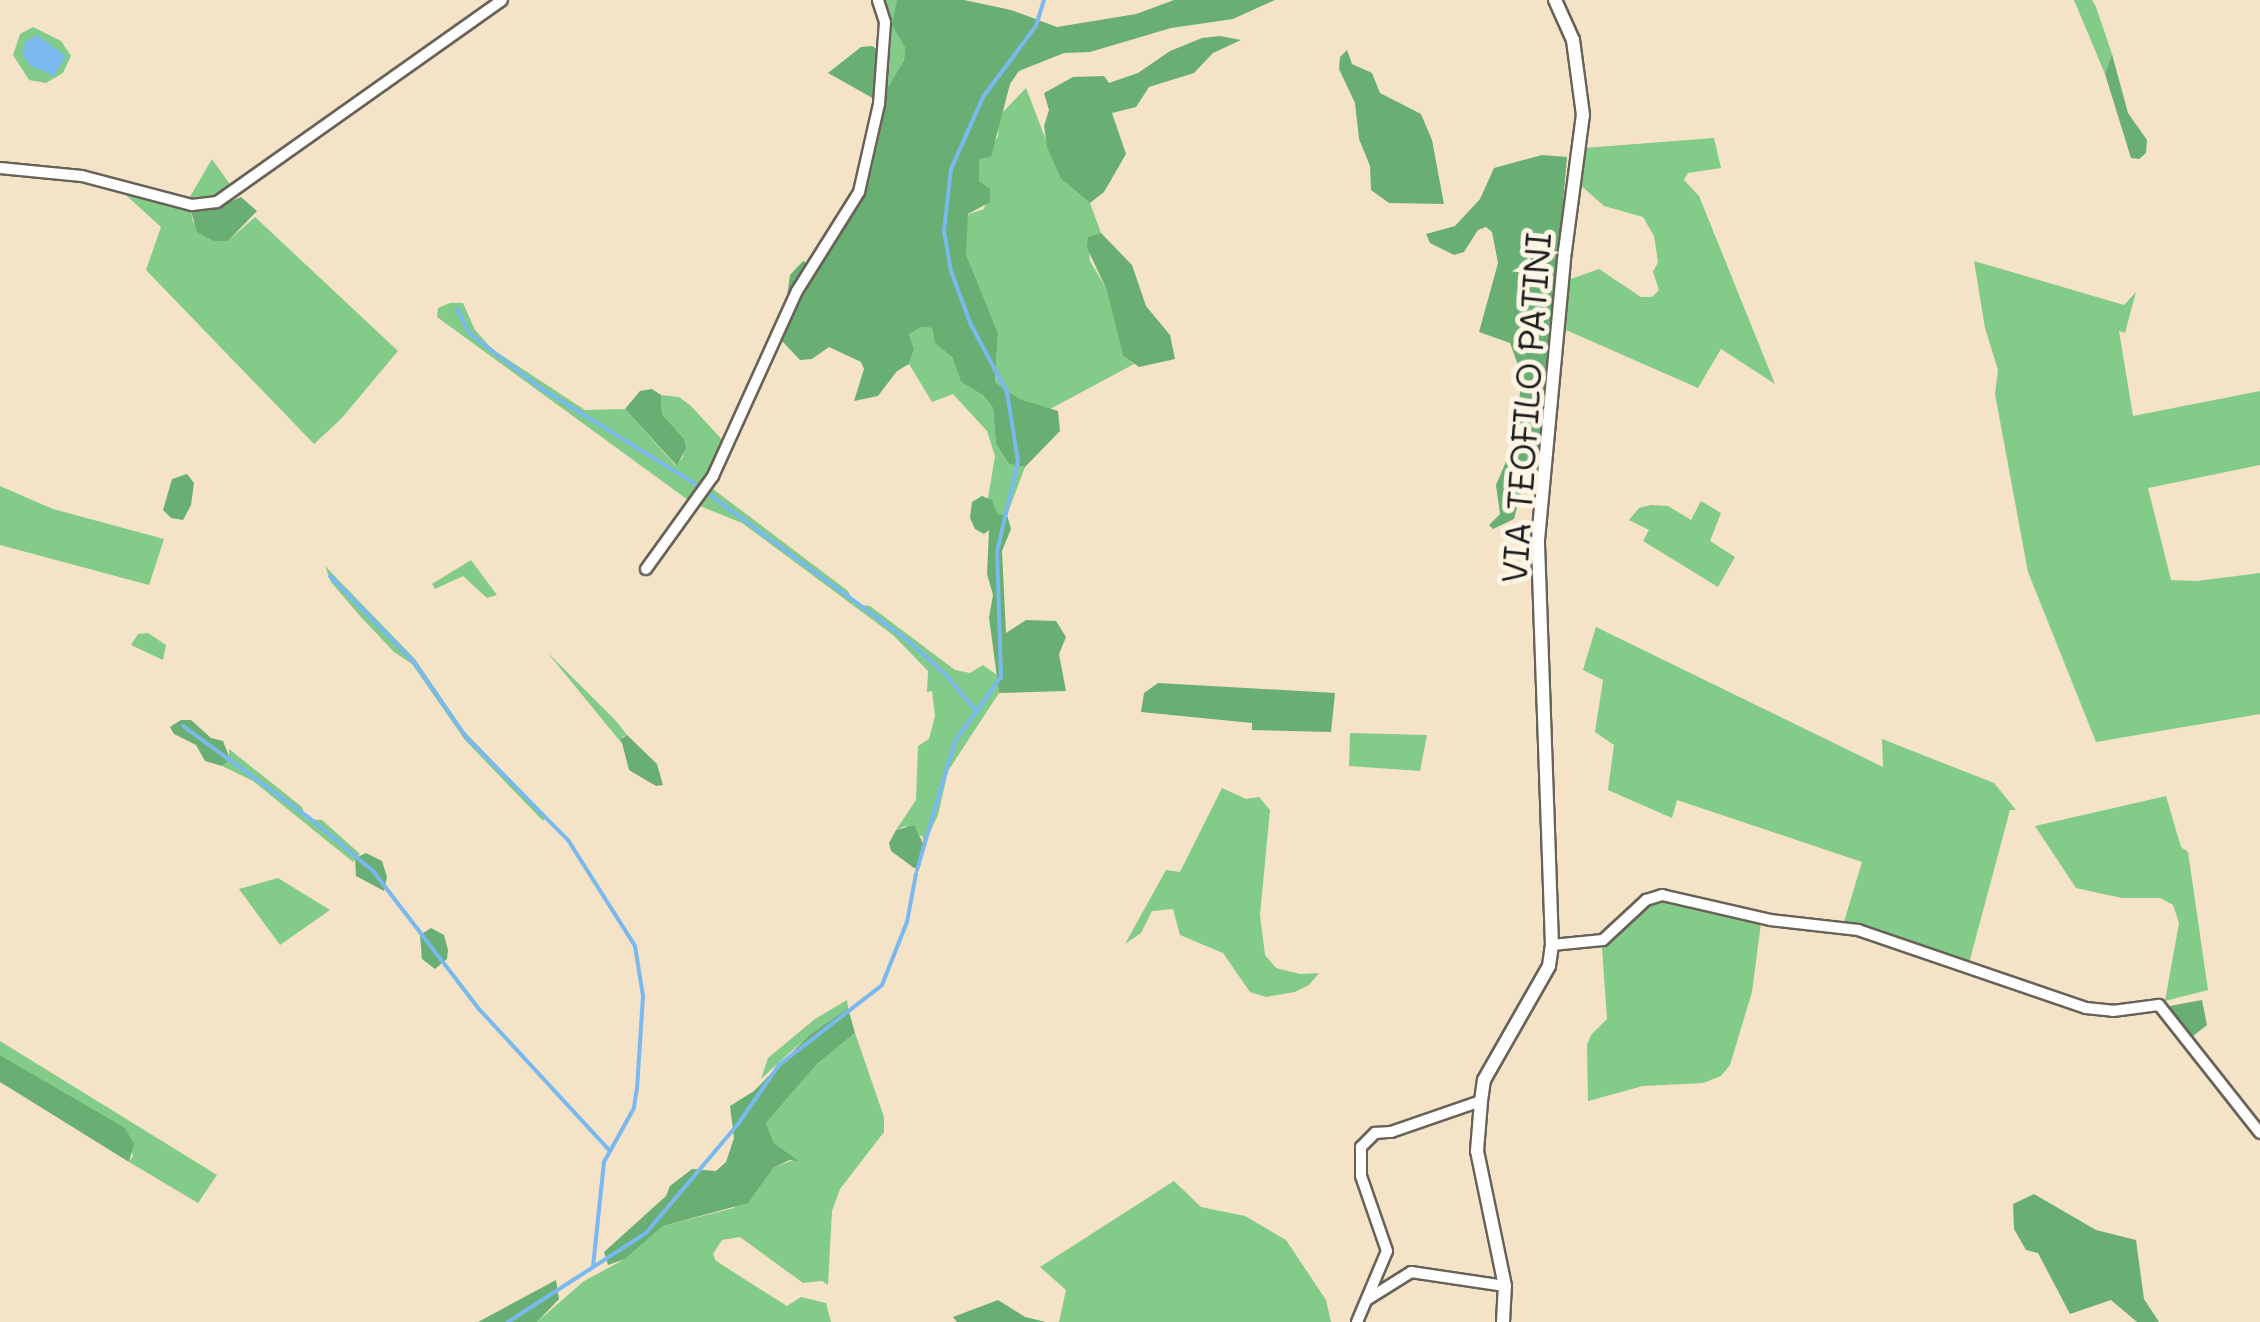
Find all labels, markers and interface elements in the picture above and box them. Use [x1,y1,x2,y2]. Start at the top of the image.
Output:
street label: VIA TEOFILO PATINI [1492,231,1558,585]

